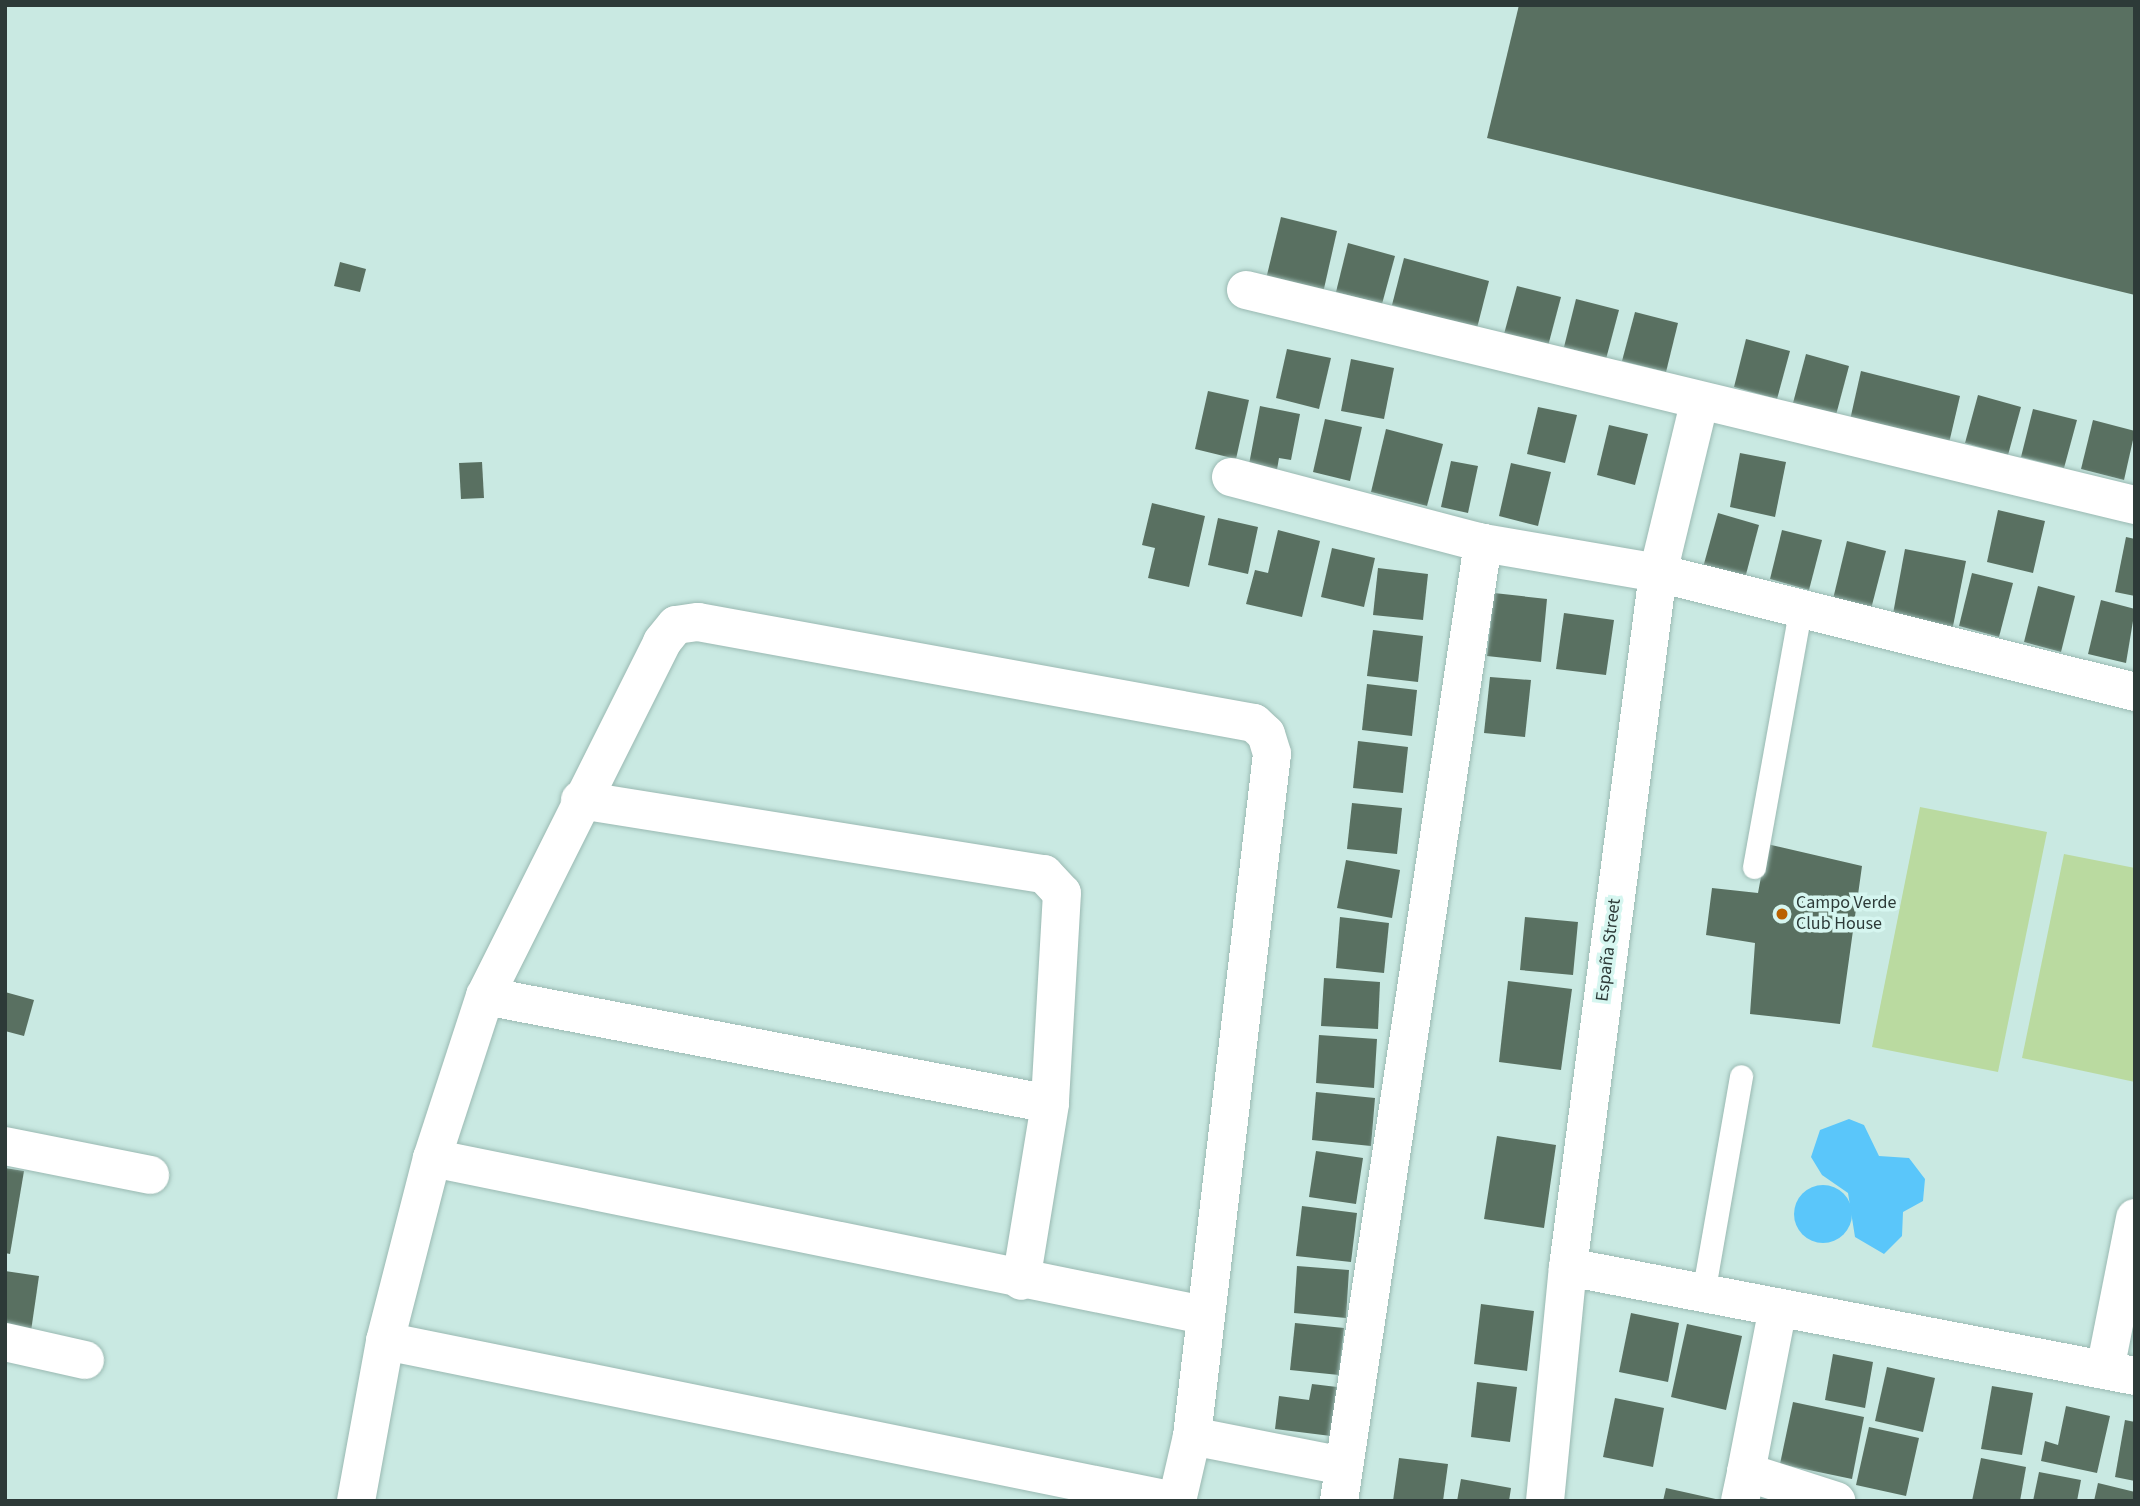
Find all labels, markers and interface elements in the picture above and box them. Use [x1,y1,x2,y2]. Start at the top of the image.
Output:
place label: Campo Verde Club House [1796,893,1897,936]
street label: España Street [1592,897,1626,1003]
marker: Campo Verde Club House [1774,906,1790,922]

